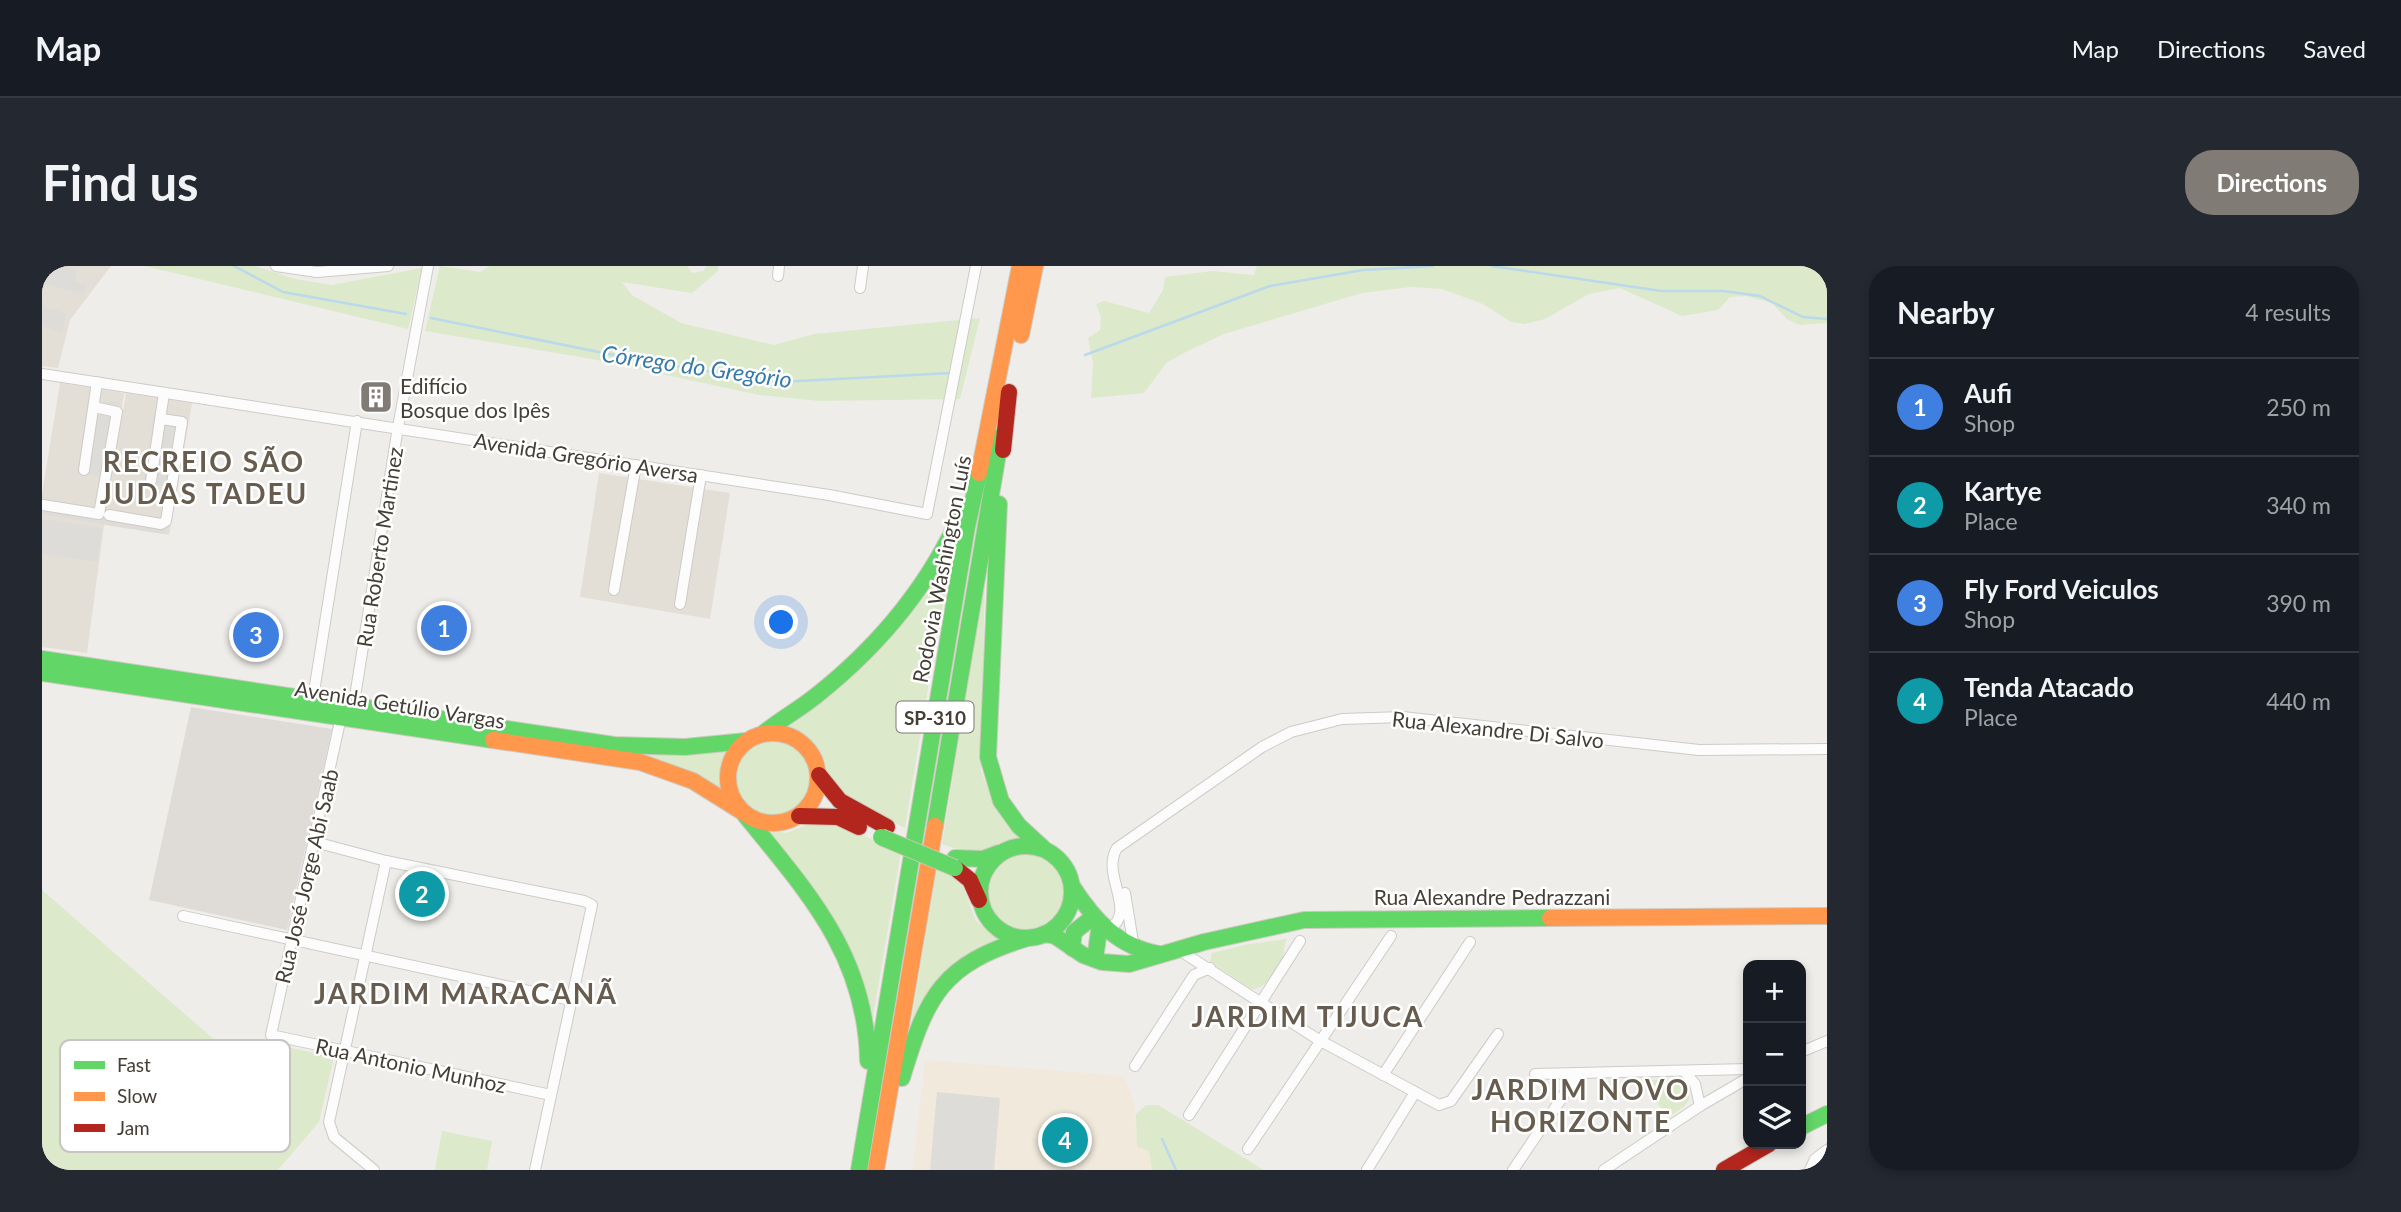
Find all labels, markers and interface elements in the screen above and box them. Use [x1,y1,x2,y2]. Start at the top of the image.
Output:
text: Map [35,28,101,68]
text: Map [2072,34,2119,63]
text: Directions [2157,34,2265,63]
text: Saved [2303,34,2366,63]
button: Directions [2185,150,2359,215]
text: Find us [42,153,199,211]
text: Nearby [1897,294,1995,330]
text: 4 results [2245,298,2331,326]
water label: Córrego do Gregório [600,339,794,393]
place label: Edifício Bosque dos Ipês [400,373,550,422]
text: Aufi [1964,377,2012,409]
building icon: Edifício Bosque dos Ipês [357,378,395,416]
text: 1 [1913,393,1927,421]
text: 250 m [2266,393,2331,421]
text: Shop [1964,409,2015,437]
street label: Avenida Gregório Aversa [472,427,700,487]
district label: RECREIO SÃO JUDAS TADEU [100,444,308,510]
street label: Rua Roberto Martinez [351,445,407,649]
street label: Rodovia Washington Luís [907,453,975,685]
text: Kartye [1964,475,2042,507]
text: 2 [1913,491,1927,519]
text: 340 m [2266,491,2331,519]
text: Place [1964,507,2018,535]
text: Fly Ford Veiculos [1964,573,2159,605]
text: 3 [1913,589,1927,617]
text: 390 m [2266,589,2331,617]
pin: 1 [421,602,467,654]
your location [764,605,798,639]
text: Shop [1964,605,2015,633]
pin: 3 [233,609,279,661]
text: Tenda Atacado [1964,671,2134,703]
street label: Avenida Getúlio Vargas [293,675,507,733]
text: 4 [1913,687,1927,715]
text: 440 m [2266,687,2331,715]
road number: SP-310 [896,702,973,732]
text: Place [1964,703,2018,731]
street label: Rua Alexandre Di Salvo [1391,705,1605,753]
street label: Rua José Jorge Abi Saab [269,766,343,986]
pin: 2 [399,868,445,920]
street label: Rua Alexandre Pedrazzani [1374,884,1610,909]
map controls [1743,960,1806,1149]
button: + [1743,960,1806,1023]
district label: JARDIM MARACANÃ [314,976,618,1010]
district label: JARDIM TIJUCA [1191,999,1425,1033]
button: − [1743,1023,1806,1086]
street label: Rua Antonio Munhoz [313,1033,509,1097]
legend [60,1040,290,1152]
text: Fast [117,1053,151,1076]
district label: JARDIM NOVO HORIZONTE [1472,1072,1690,1138]
text: Slow [117,1084,157,1107]
button: layers [1743,1086,1806,1149]
pin: 4 [1042,1114,1088,1166]
text: Jam [117,1116,150,1139]

